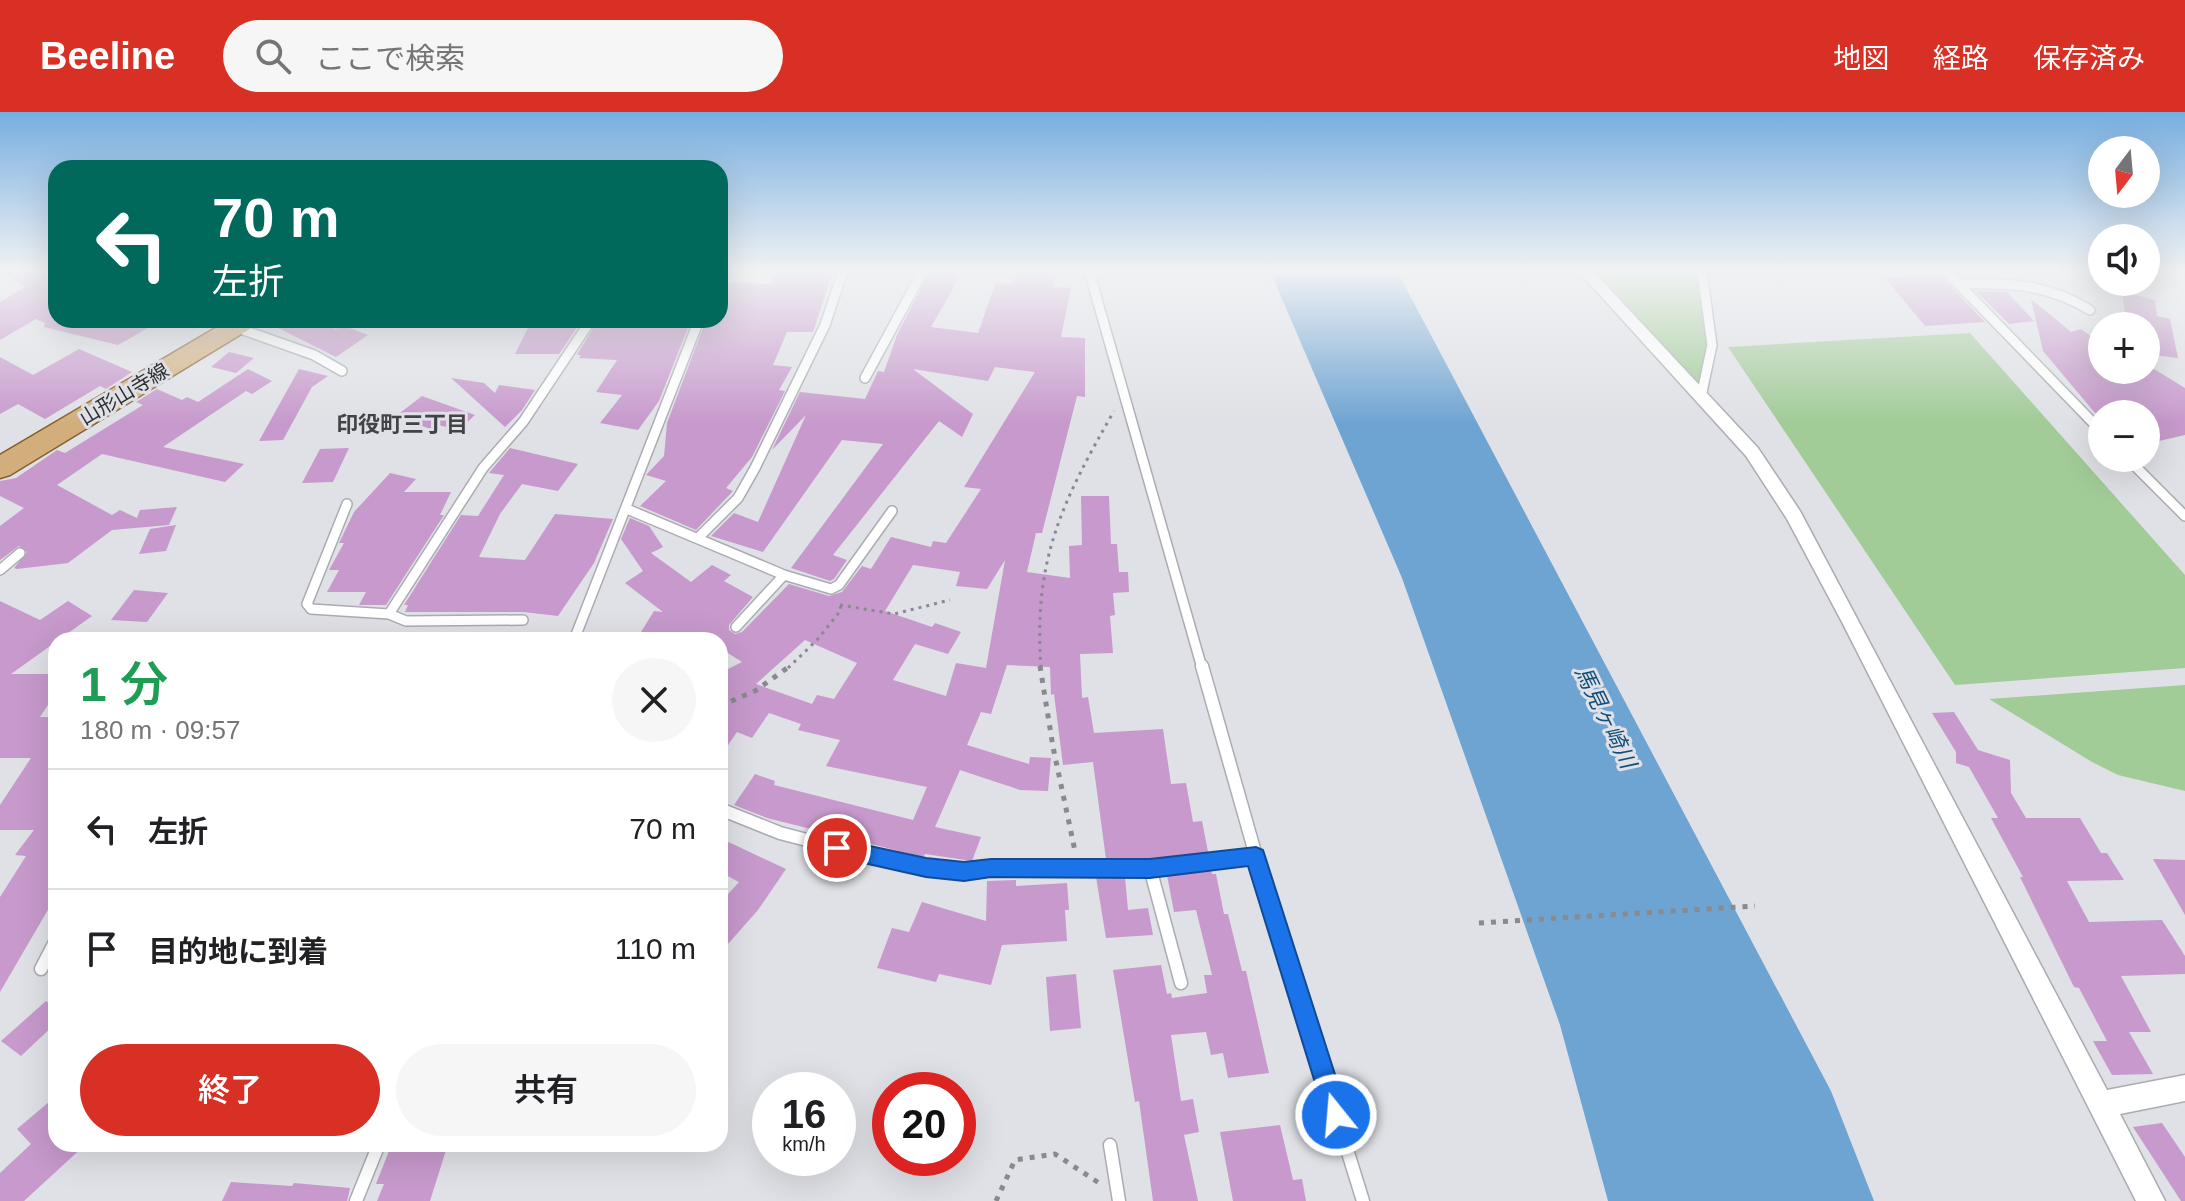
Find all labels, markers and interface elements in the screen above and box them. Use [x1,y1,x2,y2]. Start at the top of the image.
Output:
search box [223,20,783,92]
icon: search [251,34,295,78]
text: Beeline [40,35,175,77]
text: ここで検索 [315,42,465,75]
text: 地図 [1833,43,1889,74]
text: 経路 [1933,43,1989,74]
text: 保存済み [2033,43,2145,74]
north arrow [2088,136,2160,208]
map controls [2088,136,2160,472]
text: 70 m [212,186,340,249]
icon: left [80,192,184,296]
button: sound [2088,224,2160,296]
text: 左折 [212,261,284,302]
button: + [2088,312,2160,384]
street label: 山形山寺線 [75,359,173,429]
button: − [2088,400,2160,472]
district label: 印役町三丁目 [336,412,468,437]
text: 1 分 [80,658,168,711]
button: close [612,658,696,742]
water label: 馬見ヶ崎川 [1570,662,1642,774]
text: 180 m · 09:57 [80,715,240,745]
icon: left [80,807,124,851]
text: 70 m [629,812,696,845]
pin [803,814,871,882]
text: 左折 [148,815,208,848]
icon: arrive [815,826,859,870]
icon: arrive [80,927,124,971]
text: 110 m [615,932,696,965]
text: 目的地に到着 [148,935,328,968]
button: 終了 [80,1044,380,1136]
button: 共有 [396,1044,696,1136]
speed limit sign: 20 [872,1072,976,1176]
position arrow [1294,1073,1378,1157]
text: 16 [782,1092,826,1136]
text: km/h [782,1133,826,1155]

